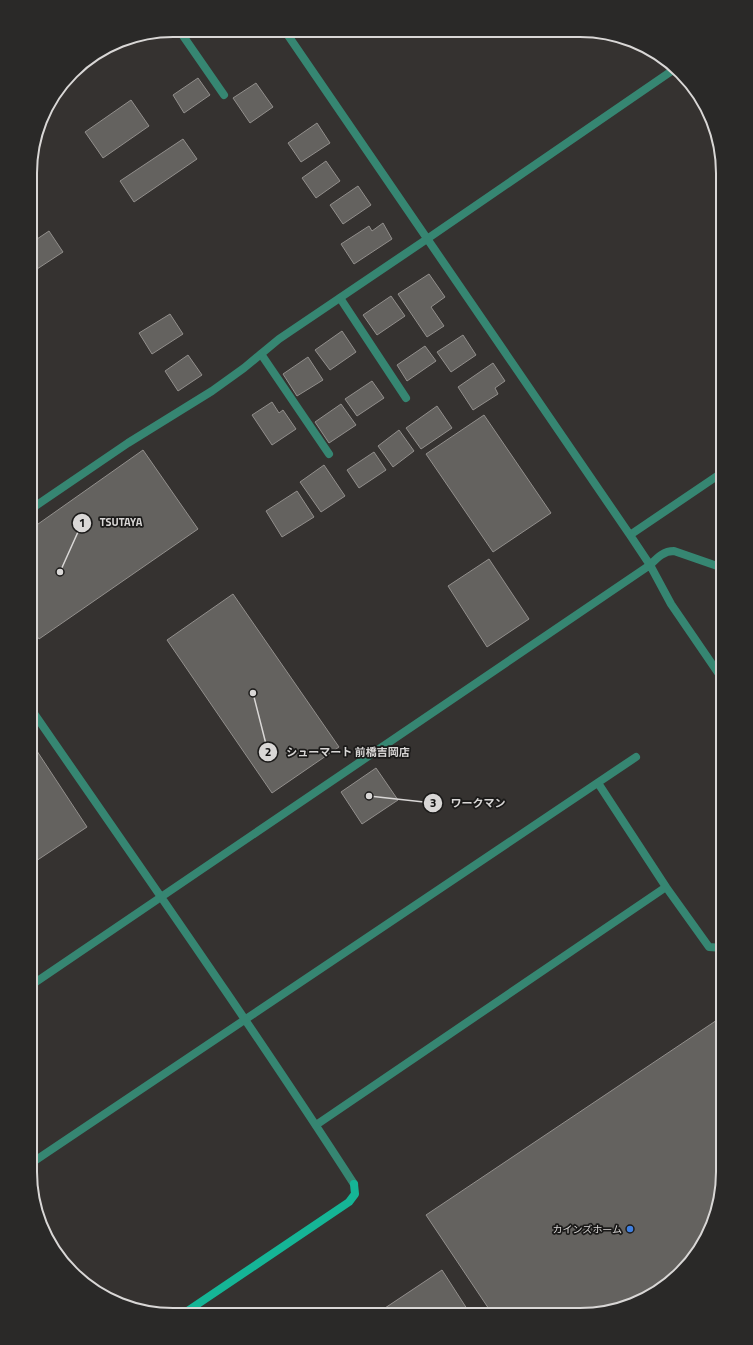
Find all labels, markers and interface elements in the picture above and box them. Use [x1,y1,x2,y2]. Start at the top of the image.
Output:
callout: TSUTAYA [72,511,151,534]
text: 1 [79,513,85,532]
text: TSUTAYA [100,514,143,530]
callout: シューマート 前橋吉岡店 [258,741,418,764]
text: 2 [265,742,271,761]
text: シューマート 前橋吉岡店 [286,744,410,760]
callout: ワークマン [423,792,514,815]
text: 3 [430,793,436,812]
text: ワークマン [451,795,506,811]
place label: カインズホーム [553,1222,622,1237]
marker: カインズホーム [625,1224,635,1234]

